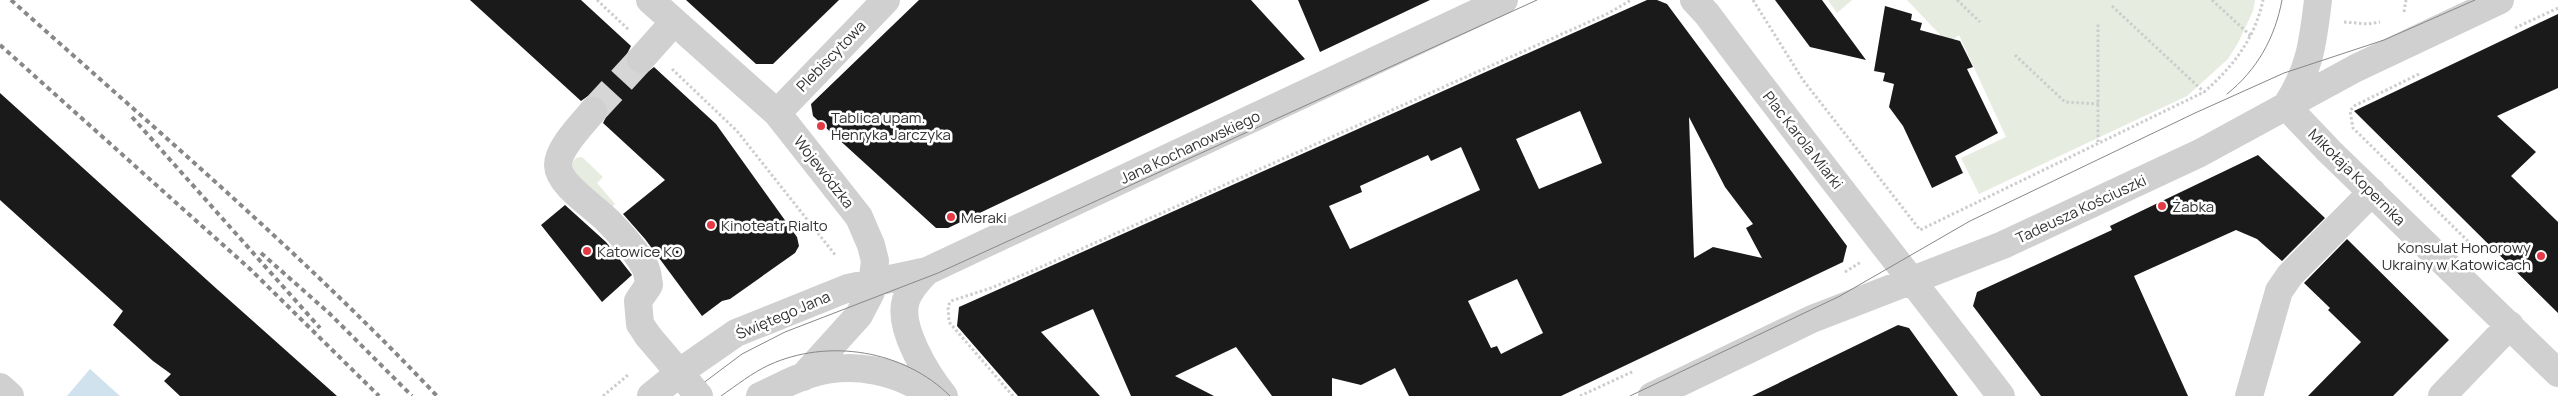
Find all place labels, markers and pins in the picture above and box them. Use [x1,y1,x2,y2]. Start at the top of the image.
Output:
place label: Tablica upam. Henryka Jarczyka [831,107,951,145]
marker: Tablica upam. Henryka Jarczyka [815,120,827,132]
place label: Żabka [2172,196,2214,217]
marker: Żabka [2156,200,2168,212]
place label: Meraki [961,207,1007,228]
marker: Meraki [945,211,957,223]
place label: Kinoteatr Rialto [721,215,828,236]
marker: Kinoteatr Rialto [705,219,717,231]
place label: Konsulat Honorowy Ukrainy w Katowicach [2382,237,2531,275]
place label: Katowice KO [597,241,683,262]
marker: Katowice KO [581,245,593,257]
marker: Konsulat Honorowy Ukrainy w Katowicach [2535,250,2547,262]

